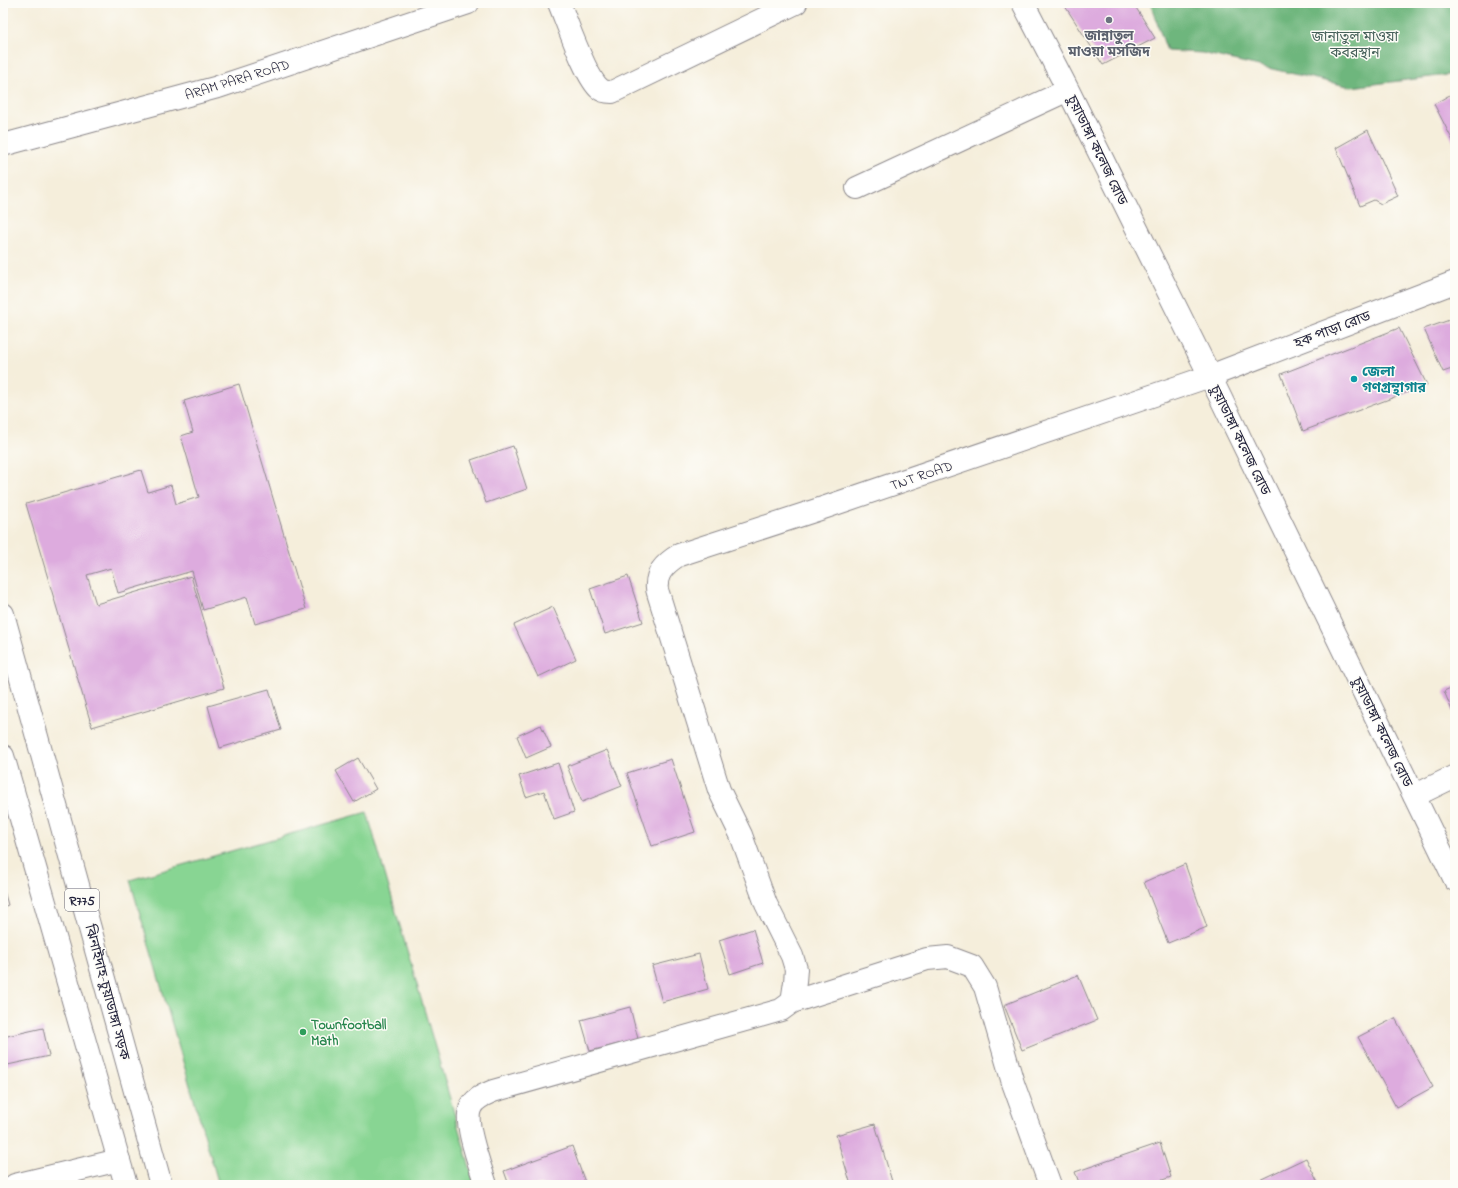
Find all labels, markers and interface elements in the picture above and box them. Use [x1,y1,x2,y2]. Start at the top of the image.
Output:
marker: জান্নাতুল মাওয়া মসজিদ [1104,15,1114,25]
place label: জান্নাতুল মাওয়া মসজিদ [1067,26,1151,63]
park label: জানাতুল মাওয়া কবরস্থান [1311,27,1399,64]
street label: ARAM PARA ROAD [182,54,293,106]
street label: চুয়াডাঙ্গা কলেজ রোড [1061,91,1133,210]
street label: হক পাড়া রোড [1290,306,1375,355]
place label: জেলা গণগ্রন্থাগার [1362,362,1427,399]
marker: জেলা গণগ্রন্থাগার [1349,374,1359,384]
street label: চুয়াডাঙ্গা কলেজ রোড [1204,381,1276,500]
street label: TNT ROAD [887,456,956,497]
street label: চুয়াডাঙ্গা কলেজ রোড [1346,673,1418,792]
road number: R775 [65,889,99,911]
street label: ঝিনাইদাহ-চুয়াডাঙ্গা সড়ক [78,921,135,1063]
place label: Townfootball Math [311,1015,387,1052]
marker: Townfootball Math [298,1027,308,1037]

